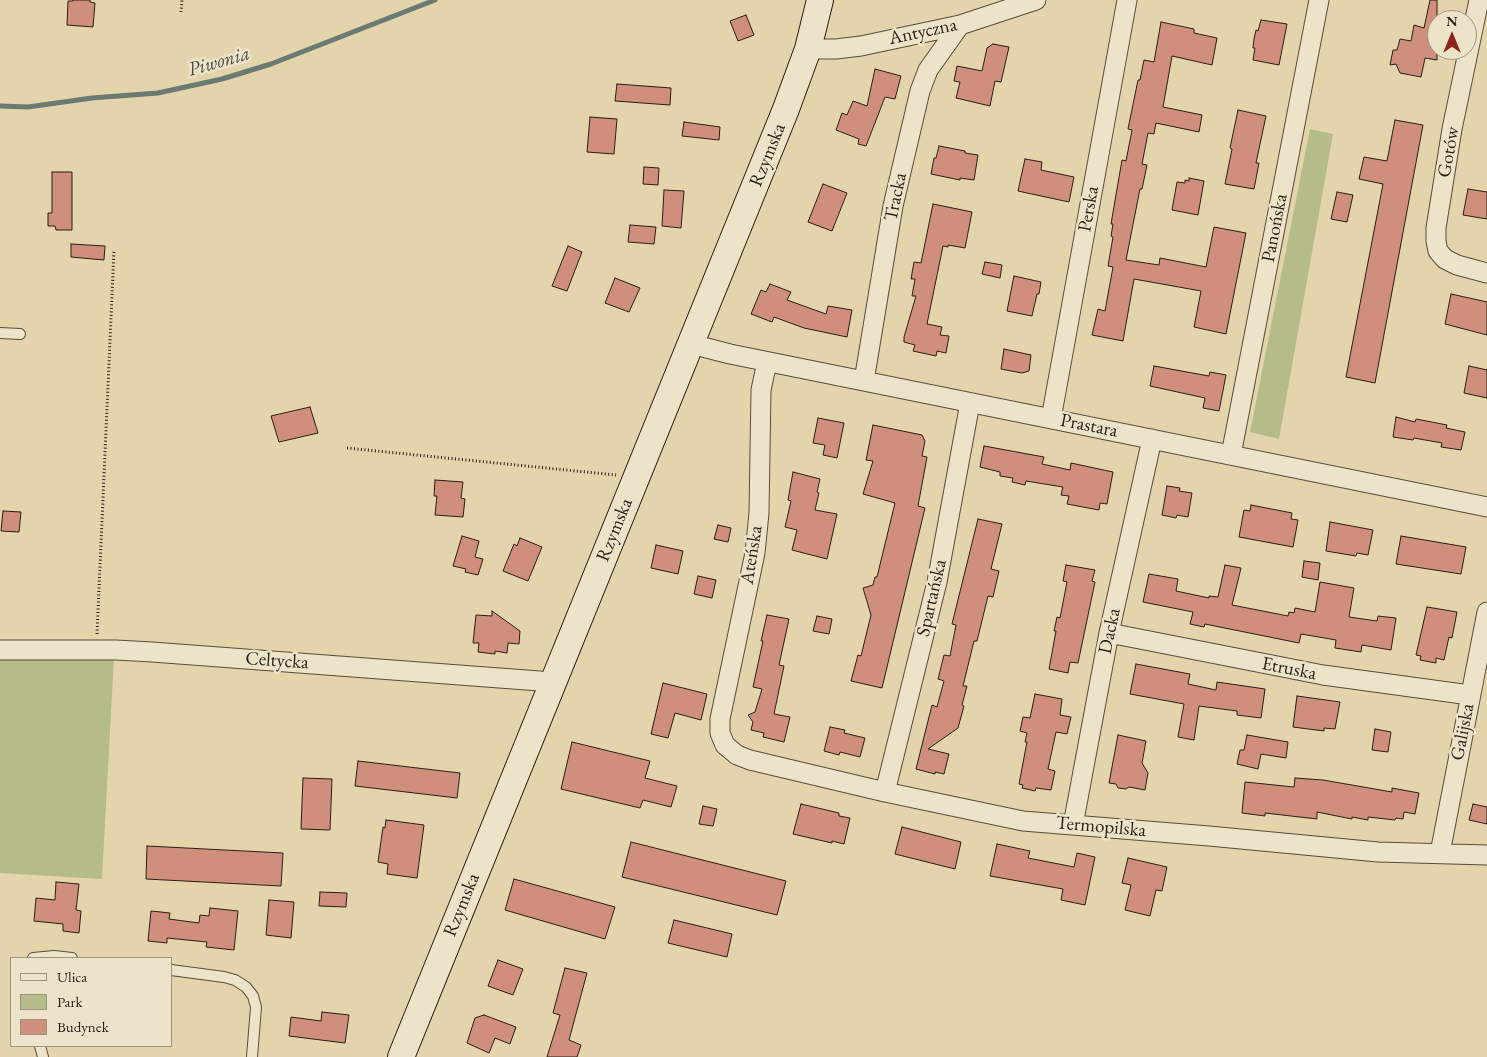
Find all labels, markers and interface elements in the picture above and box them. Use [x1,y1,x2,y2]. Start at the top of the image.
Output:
north arrow [1427,10,1477,60]
text: N [1446,12,1458,30]
street label: Antyczna [887,14,959,50]
water label: Piwonia [185,42,253,82]
street label: Rzymska [745,120,791,190]
street label: Gotów [1433,125,1465,179]
street label: Tracka [880,171,912,223]
street label: Perska [1074,184,1104,234]
street label: Panońska [1257,192,1293,264]
street label: Prastara [1058,409,1120,443]
street label: Rzymska [592,495,638,565]
street label: Ateńska [736,524,768,586]
street label: Spartańska [912,557,952,639]
street label: Dacka [1094,606,1126,656]
street label: Celtycka [245,647,309,675]
street label: Etruska [1260,653,1318,685]
street label: Galijska [1446,702,1480,762]
street label: Termopilska [1055,812,1147,842]
street label: Rzymska [439,870,485,940]
legend [10,957,172,1047]
text: Ulica [57,967,87,986]
text: Park [57,992,83,1011]
text: Budynek [57,1017,109,1036]

